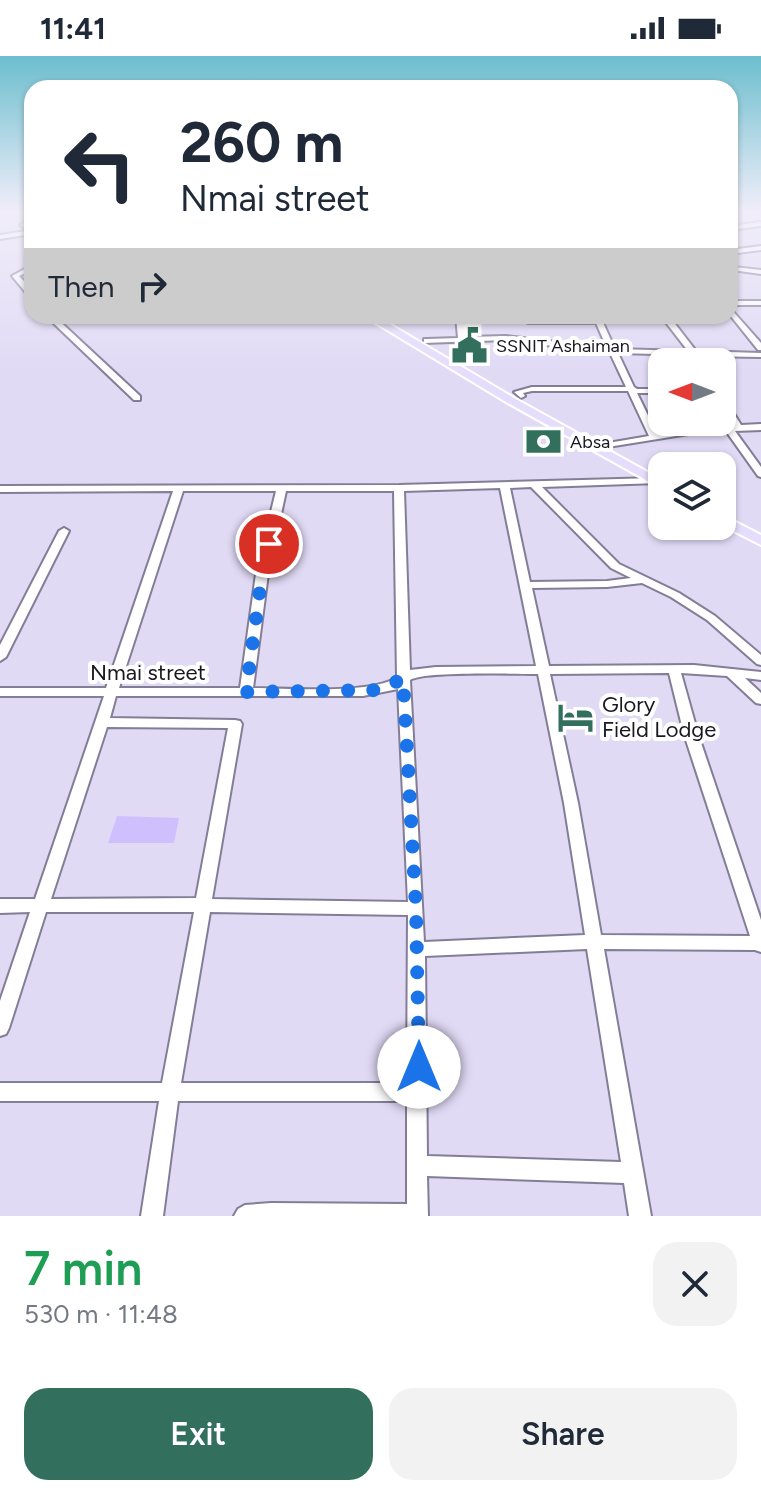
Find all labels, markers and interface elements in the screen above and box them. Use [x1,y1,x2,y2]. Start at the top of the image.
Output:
text: 11:41 [40,10,106,47]
text: 260 m [180,109,343,176]
icon: left [48,112,152,216]
text: Nmai street [180,177,370,220]
icon: right [130,264,174,308]
text: Then [48,268,114,305]
public building icon: SSNIT Ashaiman [451,327,489,365]
place label: SSNIT Ashaiman [496,335,630,357]
north arrow [648,348,736,436]
map controls [648,348,736,540]
bank icon: Absa [525,423,563,461]
place label: Absa [570,431,610,453]
button: layers [648,452,736,540]
pin [235,510,303,578]
icon: arrive [247,522,291,566]
street label: Nmai street [90,659,206,686]
place label: Glory Field Lodge [602,691,716,743]
hotel icon: Glory Field Lodge [557,698,595,736]
position arrow [377,1025,461,1109]
text: 7 min [24,1239,142,1297]
button: close [653,1242,737,1326]
text: 530 m · 11:48 [24,1298,178,1330]
button: Exit [24,1388,373,1480]
button: Share [389,1388,737,1480]

